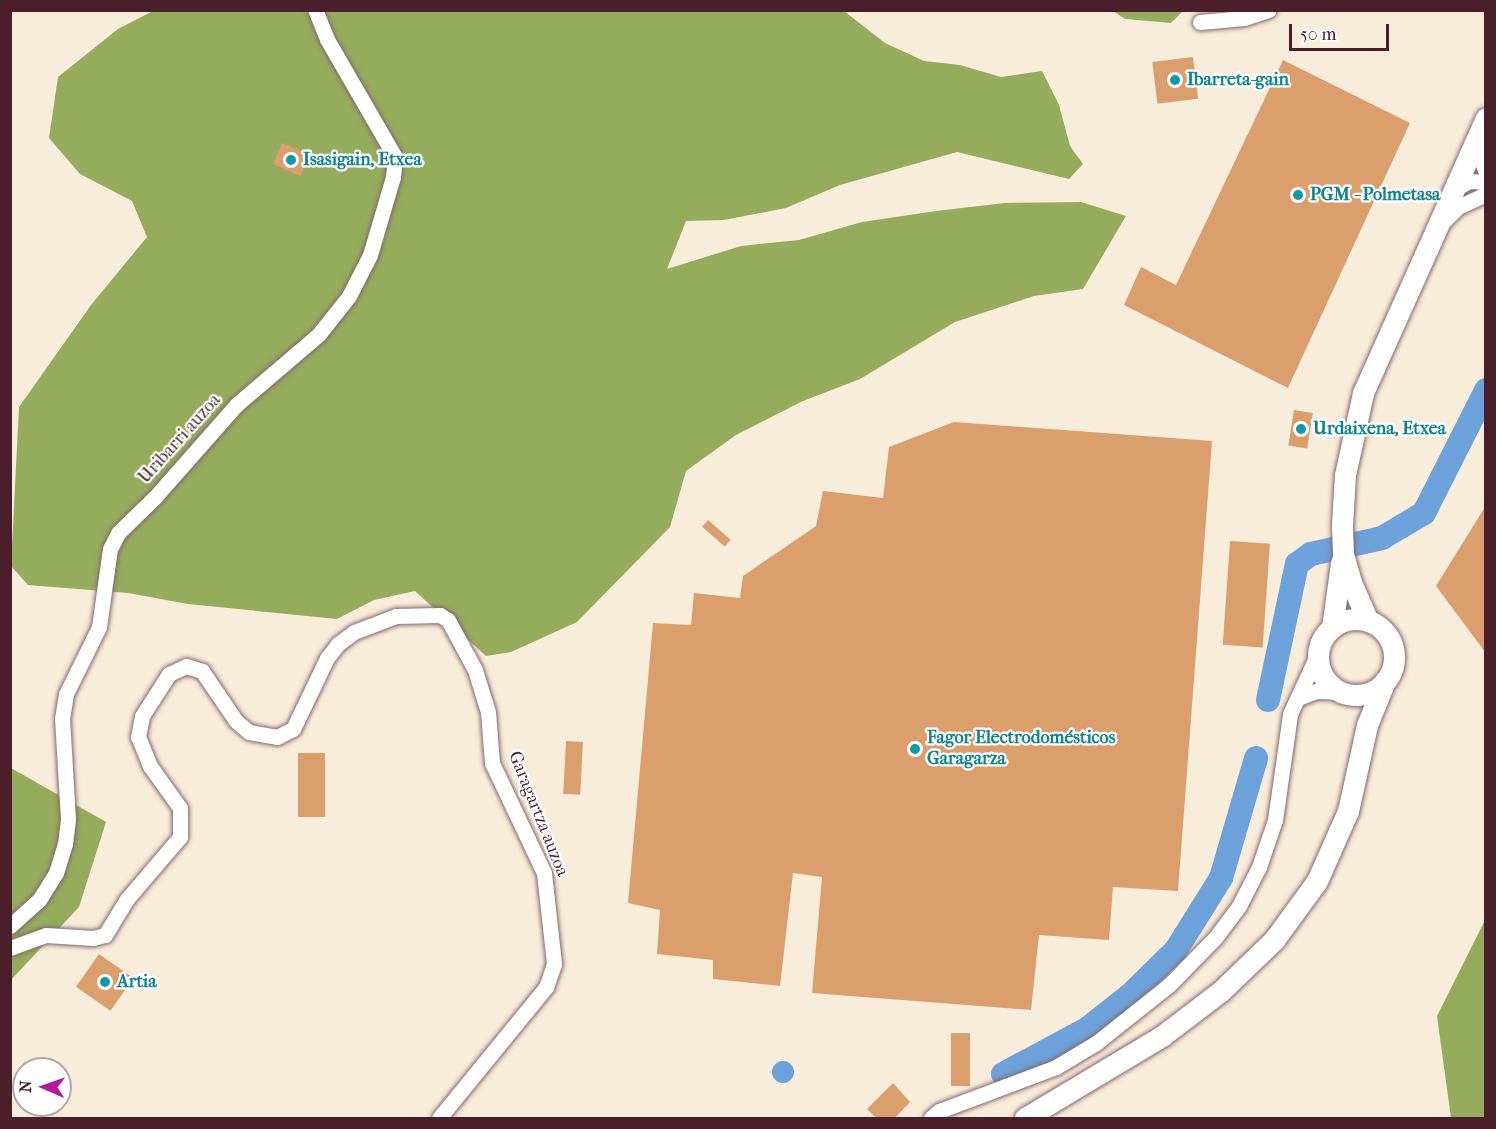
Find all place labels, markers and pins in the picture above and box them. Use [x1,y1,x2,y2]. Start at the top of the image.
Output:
place label: Ibarreta-gain [1187,69,1289,91]
marker: Ibarreta-gain [1168,73,1182,87]
place label: Isasigain, Etxea [303,149,422,171]
marker: Isasigain, Etxea [284,153,298,167]
place label: PGM - Polmetasa [1310,184,1440,206]
marker: PGM - Polmetasa [1291,188,1305,202]
place label: Urdaixena, Etxea [1313,418,1446,440]
marker: Urdaixena, Etxea [1294,422,1308,436]
place label: Fagor Electrodomésticos Garagarza [927,728,1115,771]
marker: Fagor Electrodomésticos Garagarza [908,742,922,756]
place label: Artia [117,971,156,993]
marker: Artia [98,975,112,989]

